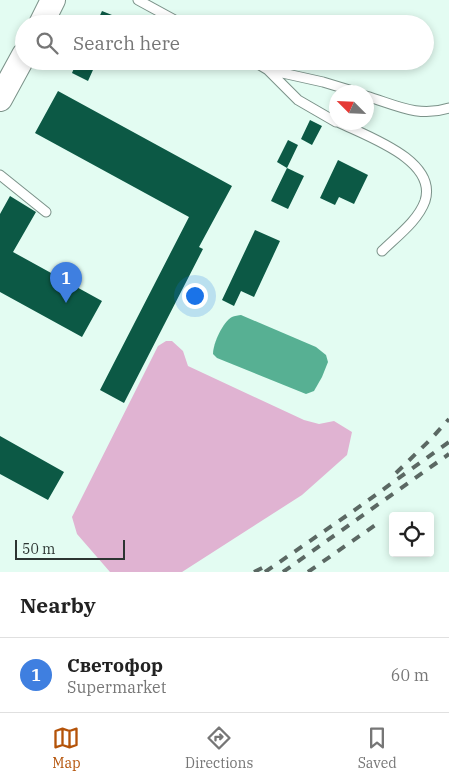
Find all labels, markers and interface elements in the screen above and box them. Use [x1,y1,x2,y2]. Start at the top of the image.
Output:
search box [15,15,434,70]
icon: search [33,29,61,57]
text: Search here [73,31,180,55]
north arrow [329,85,374,130]
pin: 1 [50,262,82,303]
your location [182,283,208,309]
map controls [389,512,434,557]
button: locate [389,512,434,557]
scale bar [15,537,125,560]
text: 50 m [22,540,55,558]
text: Nearby [20,591,96,619]
text: Светофор [67,653,163,677]
text: 1 [31,665,41,685]
text: 60 m [391,665,429,685]
text: Supermarket [67,677,166,697]
tab: Map [52,724,81,772]
tab: Directions [185,724,253,772]
tab: Saved [358,724,397,772]

